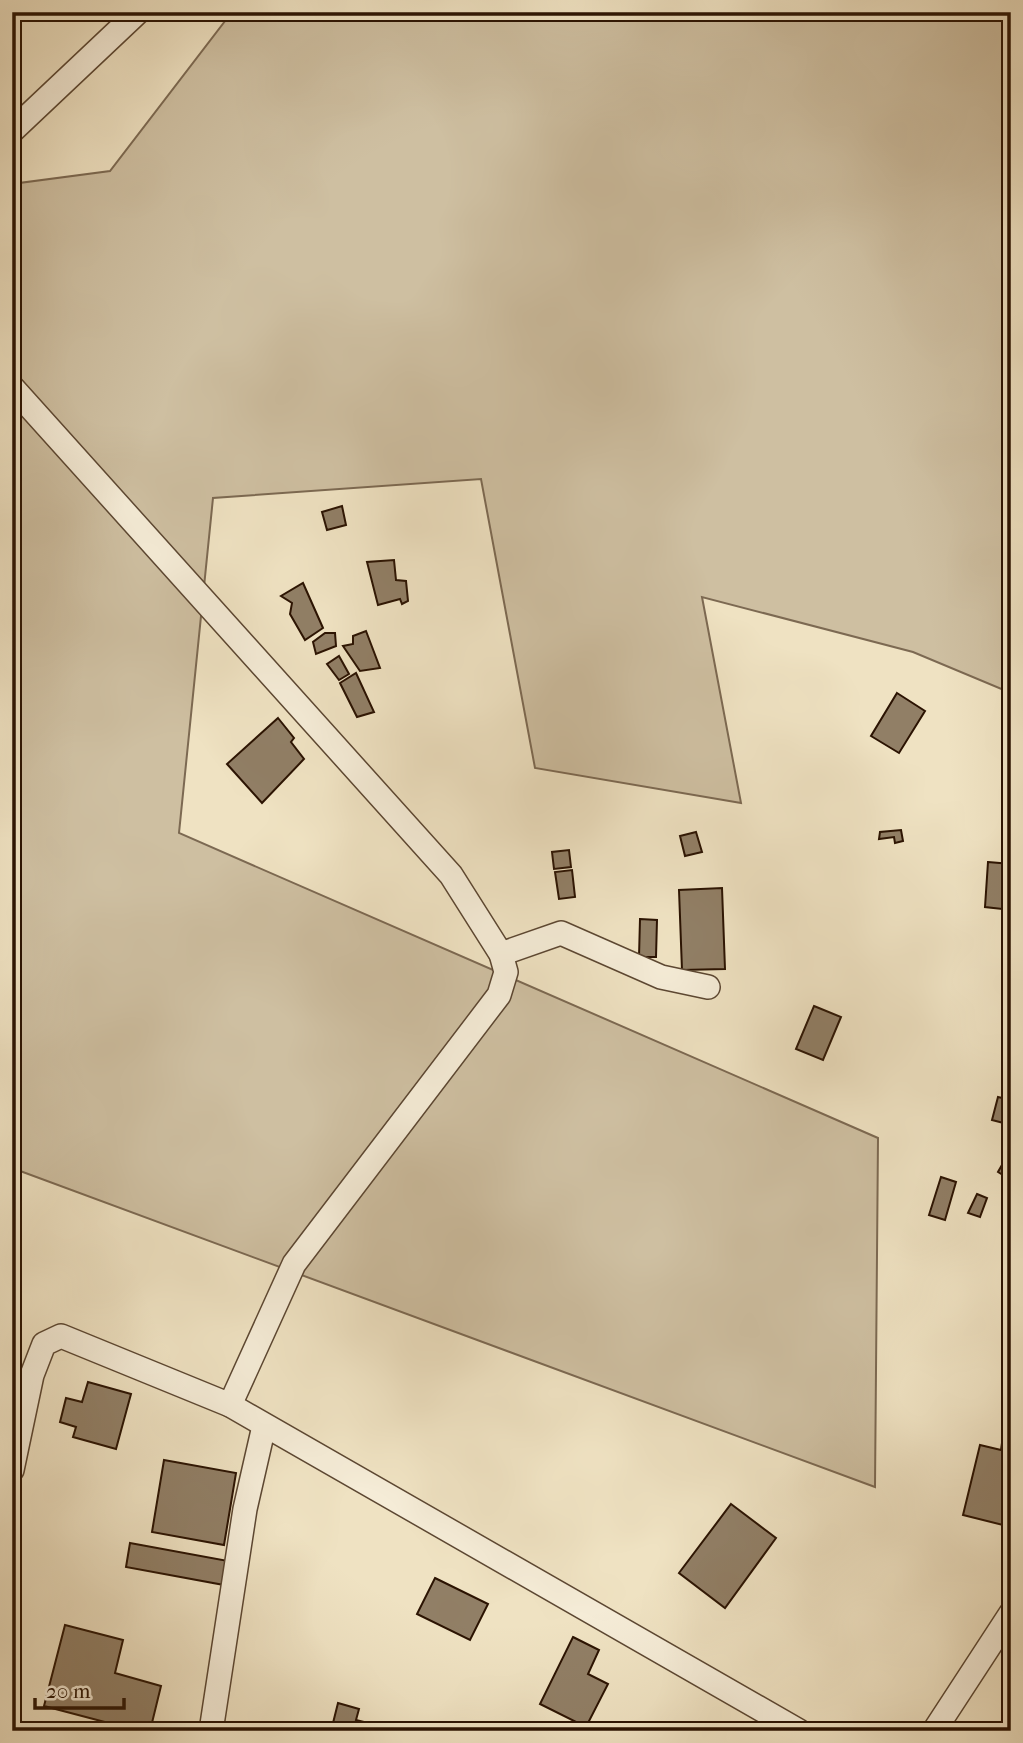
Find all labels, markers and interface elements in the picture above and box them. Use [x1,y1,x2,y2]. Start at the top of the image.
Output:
scale bar [35,1666,124,1710]
text: 20 m [46,1679,91,1703]

